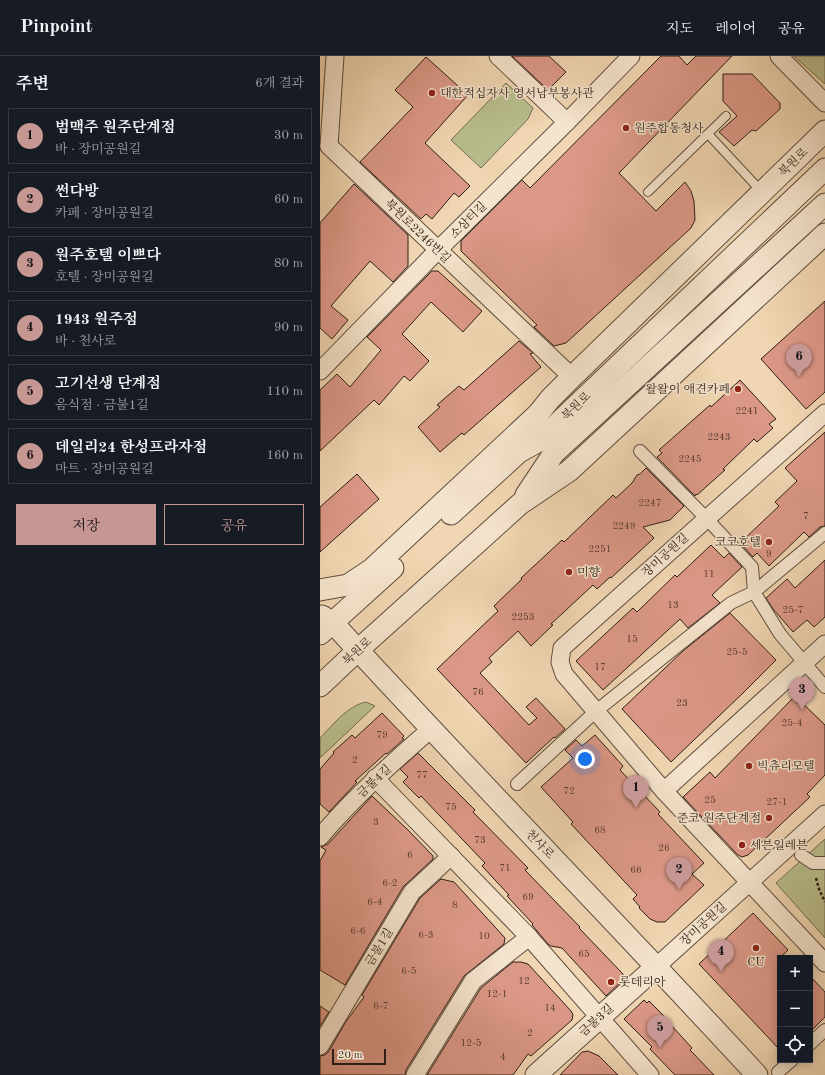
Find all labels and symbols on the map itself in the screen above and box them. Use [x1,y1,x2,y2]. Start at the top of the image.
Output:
place label: 대한적십자사 영서남부봉사관 [440,86,594,100]
marker: 대한적십자사 영서남부봉사관 [427,88,437,98]
place label: 원주합동청사 [634,122,704,135]
marker: 원주합동청사 [621,123,631,133]
street label: 북원로 [776,145,811,179]
street label: 북원로2246번길 [382,196,454,266]
street label: 소삼터길 [447,199,489,241]
pin: 6 [786,344,812,377]
place label: 왈왈이 애견카페 [645,383,730,396]
marker: 왈왈이 애견카페 [733,384,743,394]
street label: 북원로 [559,389,594,423]
house number: 2241 [735,406,759,416]
house number: 2243 [707,432,731,442]
house number: 2245 [678,454,702,464]
house number: 2247 [638,498,662,508]
house number: 7 [803,511,809,521]
house number: 2249 [612,521,636,531]
street label: 장미공원길 [639,531,691,580]
place label: 코코호텔 [715,535,761,549]
marker: 코코호텔 [764,537,774,547]
house number: 2251 [588,544,612,554]
house number: 9 [766,549,772,559]
place label: 미향 [577,566,601,579]
marker: 미향 [564,567,574,577]
house number: 11 [703,569,715,579]
house number: 13 [667,600,679,610]
house number: 25-7 [782,605,804,615]
house number: 2253 [511,612,535,622]
street label: 북원로 [340,634,375,668]
house number: 15 [626,634,638,644]
house number: 25-5 [726,647,748,657]
house number: 17 [594,662,606,672]
pin: 3 [789,677,815,710]
house number: 76 [472,687,484,697]
house number: 23 [676,698,688,708]
house number: 25-4 [781,718,803,728]
house number: 79 [376,730,388,740]
your location [575,749,595,769]
house number: 2 [352,755,358,765]
place label: 빅츄리모텔 [757,759,815,773]
marker: 빅츄리모텔 [744,761,754,771]
street label: 금불4길 [354,762,394,800]
house number: 77 [416,770,428,780]
pin: 1 [623,775,649,808]
house number: 72 [563,786,575,796]
house number: 25 [704,795,716,805]
house number: 27-1 [766,797,788,807]
house number: 75 [445,802,457,812]
place label: 준코 원주단계점 [676,812,761,825]
marker: 준코 원주단계점 [764,813,774,823]
house number: 3 [373,817,379,827]
house number: 68 [594,825,606,835]
street label: 천사로 [523,827,557,862]
house number: 73 [474,835,486,845]
place label: 세븐일레븐 [750,838,808,852]
marker: 세븐일레븐 [737,840,747,850]
house number: 26 [658,843,670,853]
house number: 6 [407,850,413,860]
pin: 2 [666,857,692,890]
house number: 71 [499,863,511,873]
house number: 66 [630,865,642,875]
house number: 6-2 [382,878,398,888]
house number: 69 [522,892,534,902]
house number: 6-4 [367,897,383,907]
house number: 8 [452,900,458,910]
street label: 장미공원길 [677,900,729,949]
house number: 6-6 [350,926,366,936]
street label: 금불1길 [362,926,396,968]
house number: 6-3 [418,930,434,940]
house number: 10 [478,931,490,941]
pin: 4 [708,939,734,972]
marker: CU [751,943,761,953]
house number: 65 [578,949,590,959]
place label: CU [747,957,765,969]
house number: 6-5 [401,966,417,976]
house number: 12 [518,976,530,986]
place label: 롯데리아 [619,976,666,989]
marker: 롯데리아 [606,977,616,987]
house number: 12-1 [486,989,508,999]
house number: 6-7 [373,1001,389,1011]
street label: 금불3길 [576,1001,616,1039]
house number: 14 [544,1003,556,1013]
pin: 5 [647,1015,673,1048]
house number: 2 [527,1028,533,1038]
house number: 12-5 [460,1038,482,1048]
scale bar [332,1047,386,1066]
house number: 4 [500,1052,506,1062]

